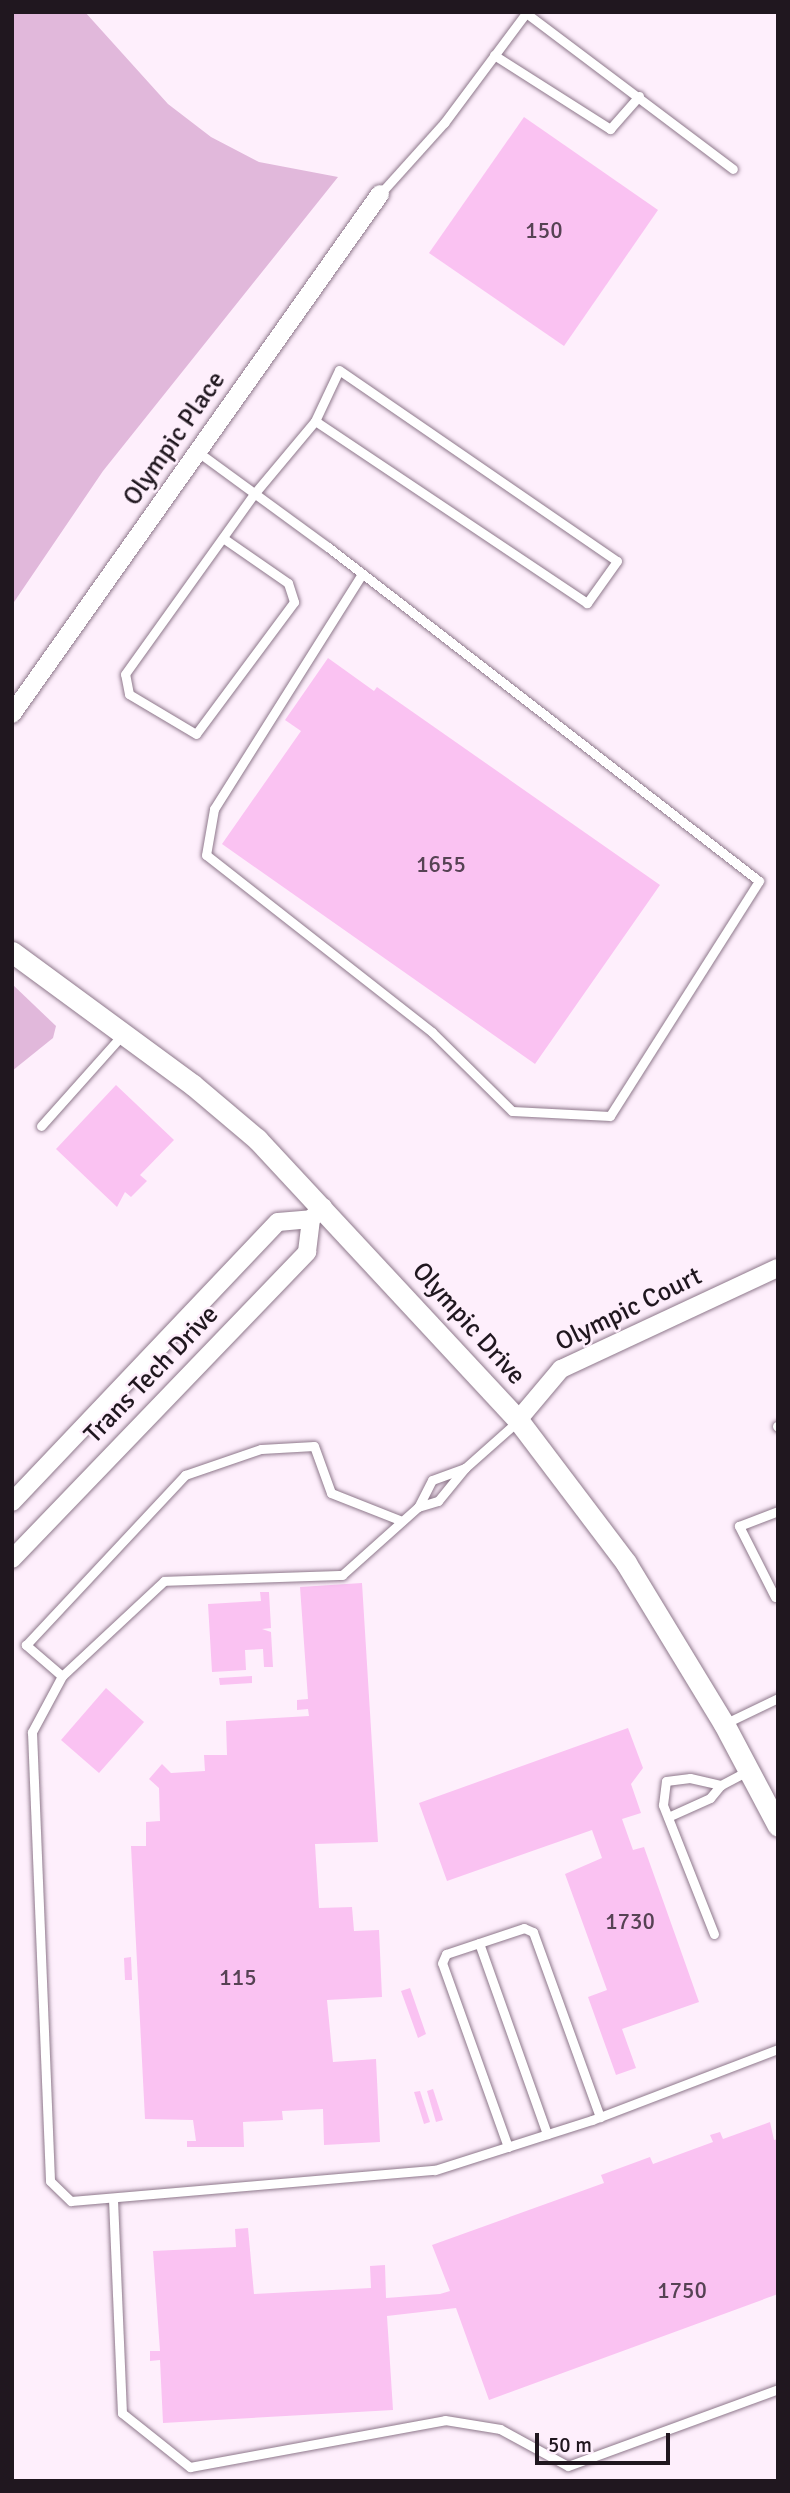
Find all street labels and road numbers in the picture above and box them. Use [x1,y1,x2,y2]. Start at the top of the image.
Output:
street label: Olympic Place [117,366,233,512]
street label: Olympic Drive [405,1256,531,1392]
street label: Olympic Court [551,1261,707,1359]
street label: Trans Tech Drive [79,1300,225,1450]

